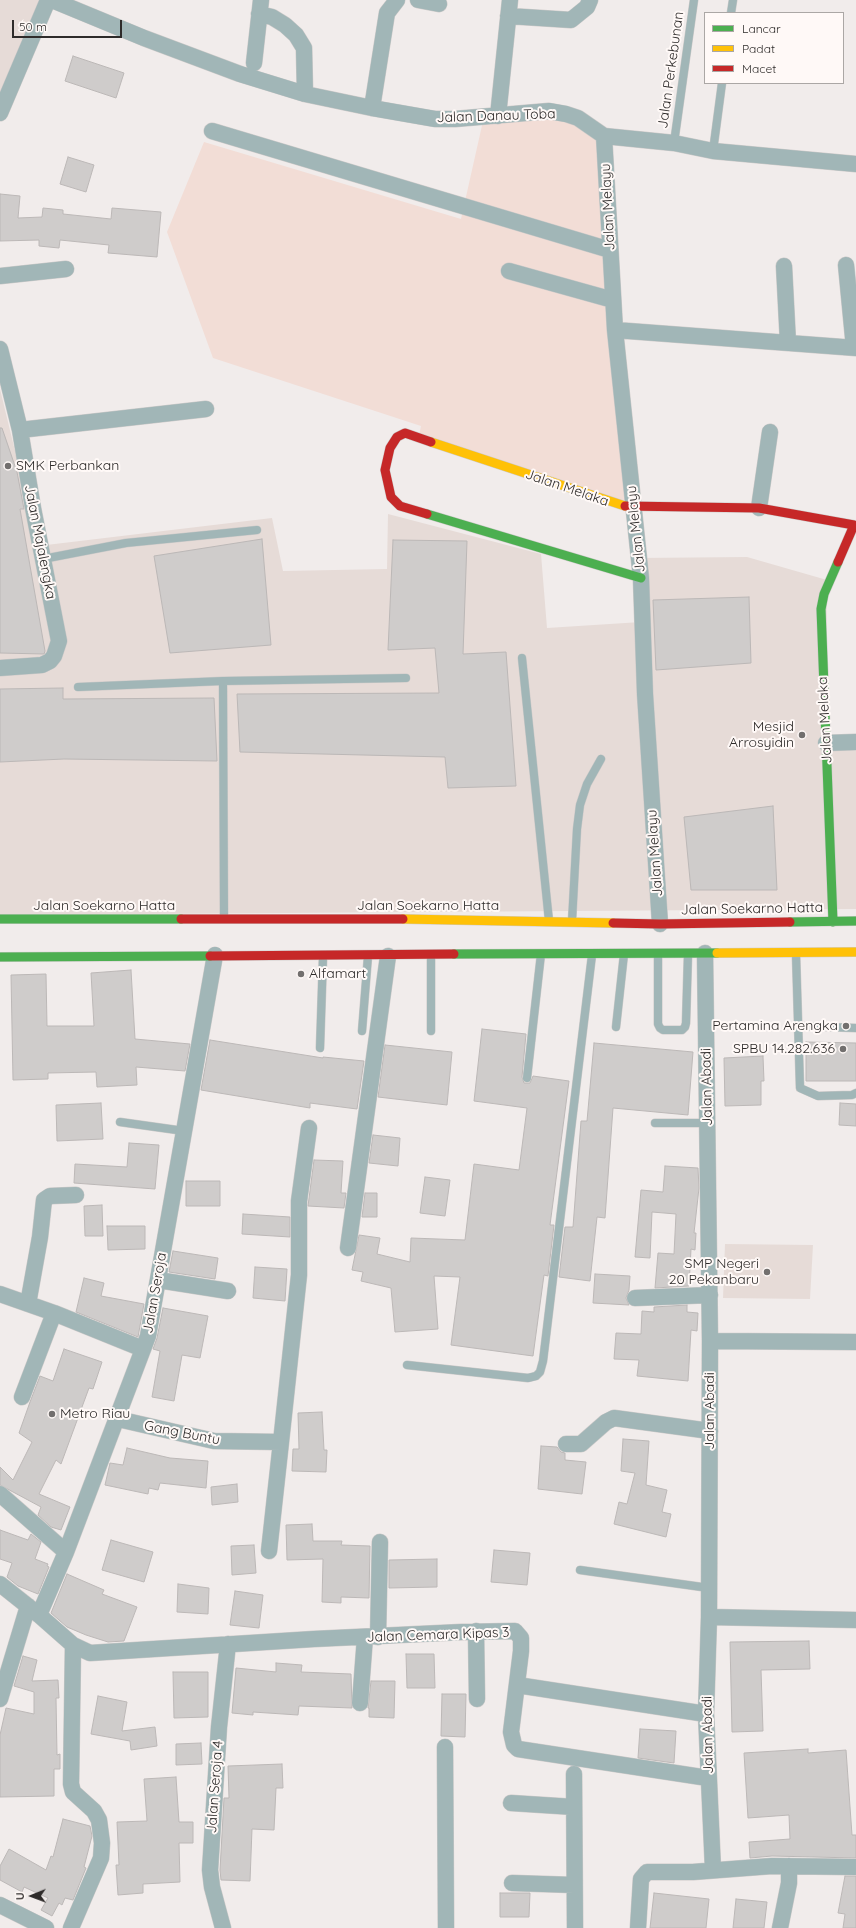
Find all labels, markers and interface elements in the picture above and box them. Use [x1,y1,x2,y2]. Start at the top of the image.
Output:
street label: Jalan Perkebunan [654,10,688,130]
scale bar [14,12,124,38]
legend [704,12,844,84]
text: 50 m [19,19,47,34]
text: Lancar [742,21,781,36]
text: Padat [742,41,775,56]
text: Macet [742,61,776,76]
street label: Jalan Danau Toba [436,106,556,126]
street label: Jalan Melayu [597,163,619,251]
place label: SMK Perbankan [16,458,119,474]
marker: SMK Perbankan [3,461,13,471]
street label: Jalan Melaka [523,466,611,510]
street label: Jalan Majalengka [21,483,59,601]
street label: Jalan Melayu [623,485,649,573]
street label: Jalan Melaka [814,676,836,764]
place label: Mesjid Arrosyidin [729,719,794,752]
marker: Mesjid Arrosyidin [797,730,807,740]
street label: Jalan Melayu [644,809,666,897]
street label: Jalan Soekarno Hatta [33,898,175,914]
street label: Jalan Soekarno Hatta [357,898,499,914]
street label: Jalan Soekarno Hatta [681,899,823,919]
place label: Alfamart [309,966,366,982]
marker: Alfamart [296,969,306,979]
place label: Pertamina Arengka [712,1018,838,1034]
marker: Pertamina Arengka [841,1021,851,1031]
place label: SPBU 14.282.636 [733,1041,835,1057]
marker: SPBU 14.282.636 [838,1044,848,1054]
street label: Jalan Abadi [698,1048,716,1126]
street label: Jalan Seroja [140,1251,170,1335]
place label: SMP Negeri 20 Pekanbaru [669,1256,759,1288]
marker: SMP Negeri 20 Pekanbaru [762,1267,772,1277]
street label: Jalan Abadi [702,1372,718,1450]
place label: Metro Riau [60,1406,130,1422]
marker: Metro Riau [47,1409,57,1419]
street label: Gang Buntu [143,1417,221,1449]
street label: Jalan Cemara Kipas 3 [366,1624,510,1646]
street label: Jalan Abadi [699,1696,717,1774]
street label: Jalan Seroja 4 [203,1740,227,1834]
north arrow [12,1876,52,1916]
text: U [13,1892,27,1900]

